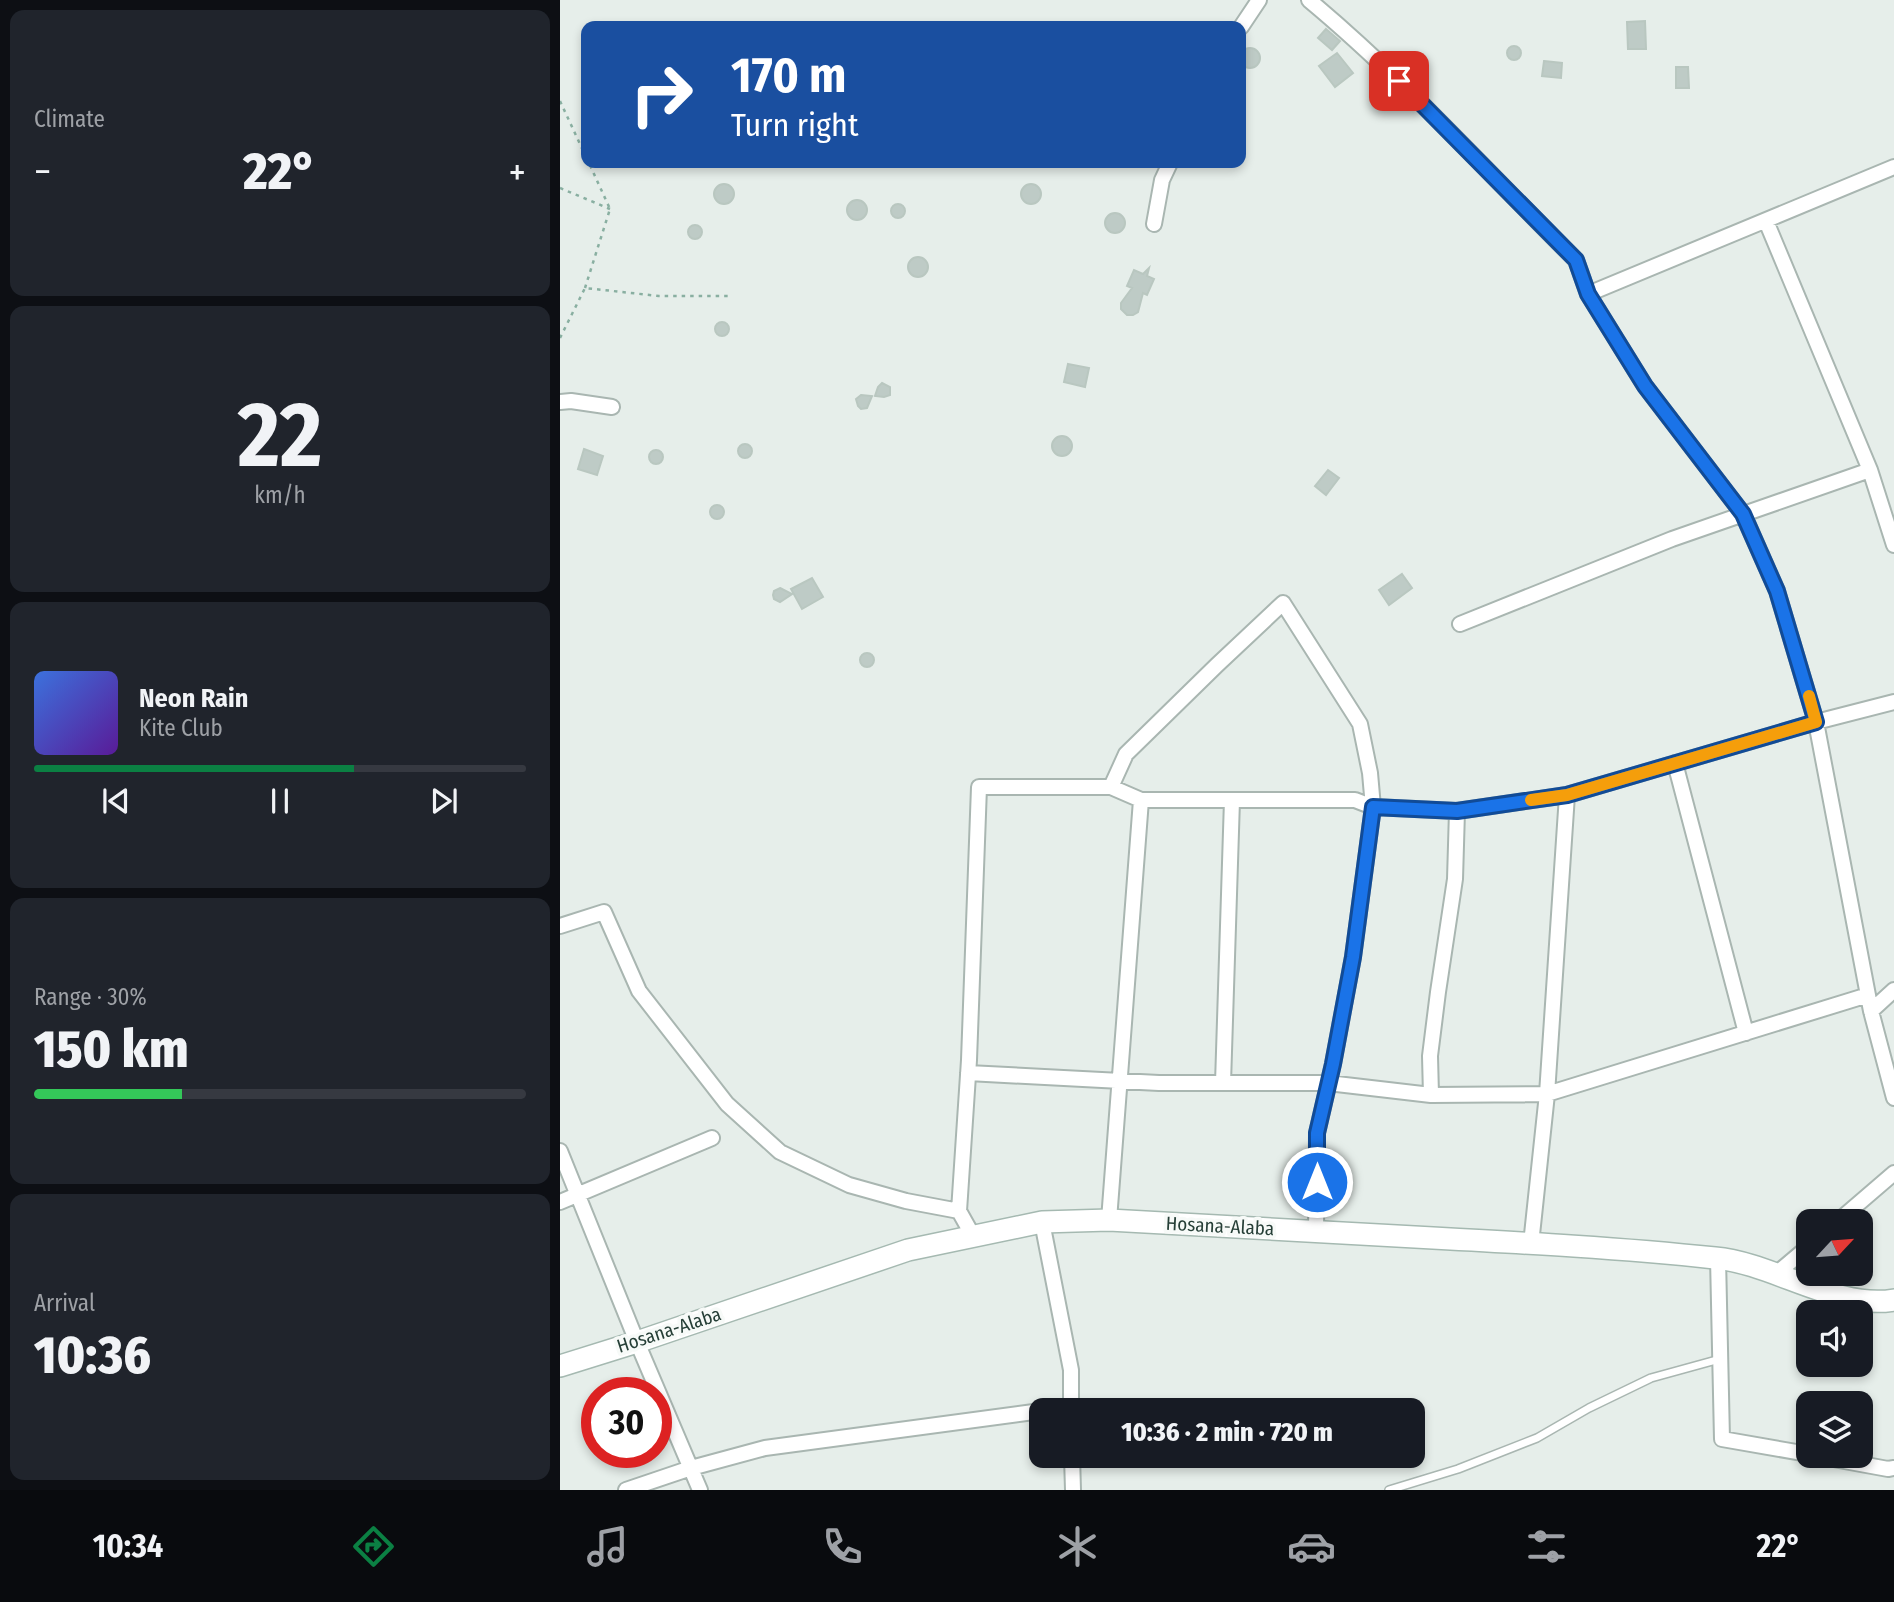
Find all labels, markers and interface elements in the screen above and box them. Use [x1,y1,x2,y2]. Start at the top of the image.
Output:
text: 170 m [731,46,847,105]
icon: right [616,49,707,140]
pin [1369,51,1429,111]
icon: arrive [1380,62,1418,100]
text: Climate [34,105,105,133]
text: Turn right [731,106,858,144]
text: 22° [243,140,317,203]
text: − [34,149,51,195]
text: + [509,149,526,195]
text: 22 [238,381,322,490]
text: km/h [254,481,306,509]
text: Neon Rain [139,683,248,714]
text: Kite Club [139,714,223,742]
icon: previous [97,782,135,820]
icon: pause [261,782,299,820]
icon: next [425,782,463,820]
text: Range · 30% [34,983,147,1011]
text: 150 km [34,1018,189,1081]
position arrow [1280,1145,1354,1219]
north arrow [1796,1209,1872,1286]
map controls [1796,1209,1873,1468]
street label: Hosana-Alaba [1165,1212,1275,1240]
text: Arrival [34,1289,95,1317]
button: sound [1796,1300,1873,1377]
street label: Hosana-Alaba [614,1302,724,1358]
text: 10:36 [34,1324,151,1387]
speed limit sign: 30 [581,1377,672,1468]
button: layers [1796,1391,1873,1468]
text: 10:36 · 2 min · 720 m [1121,1417,1333,1448]
icon: directions [349,1522,398,1571]
icon: music [583,1522,632,1571]
icon: phone [818,1522,867,1571]
icon: climate [1053,1522,1102,1571]
icon: car [1287,1522,1336,1571]
icon: filters [1522,1522,1571,1571]
text: 10:34 [93,1527,163,1565]
text: 22° [1757,1527,1801,1565]

